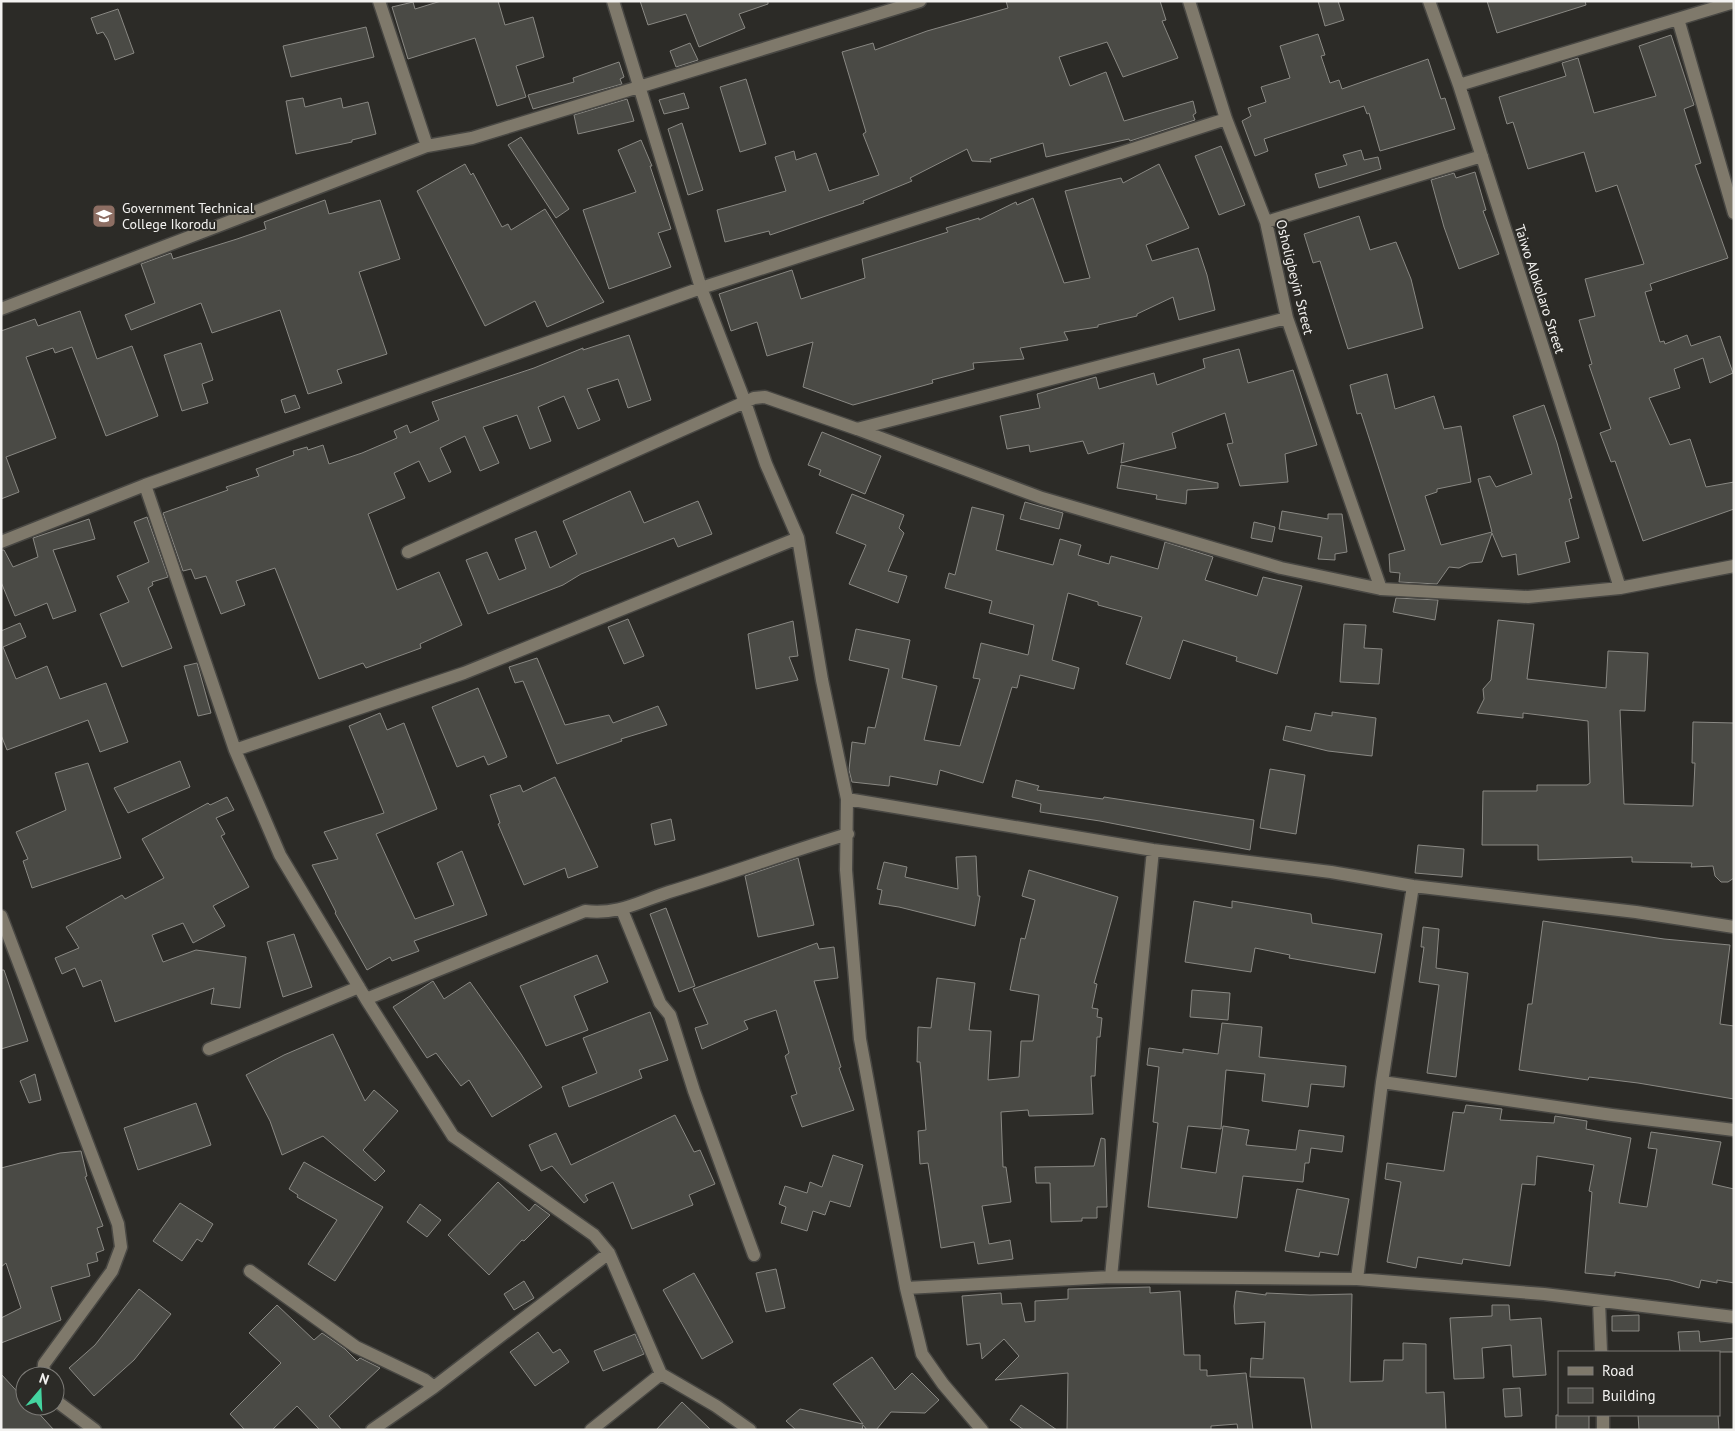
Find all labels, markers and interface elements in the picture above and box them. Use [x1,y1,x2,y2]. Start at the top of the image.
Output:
place label: Government Technical College Ikorodu [122,199,254,233]
school or university icon: Government Technical College Ikorodu [91,203,117,229]
street label: Osholigbeyin Street [1272,218,1318,337]
street label: Taiwo Alokolaro Street [1511,222,1569,356]
legend [1558,1351,1720,1416]
text: Road [1602,1361,1634,1380]
north arrow [15,1366,65,1416]
text: N [37,1369,52,1389]
text: Building [1602,1386,1656,1405]

